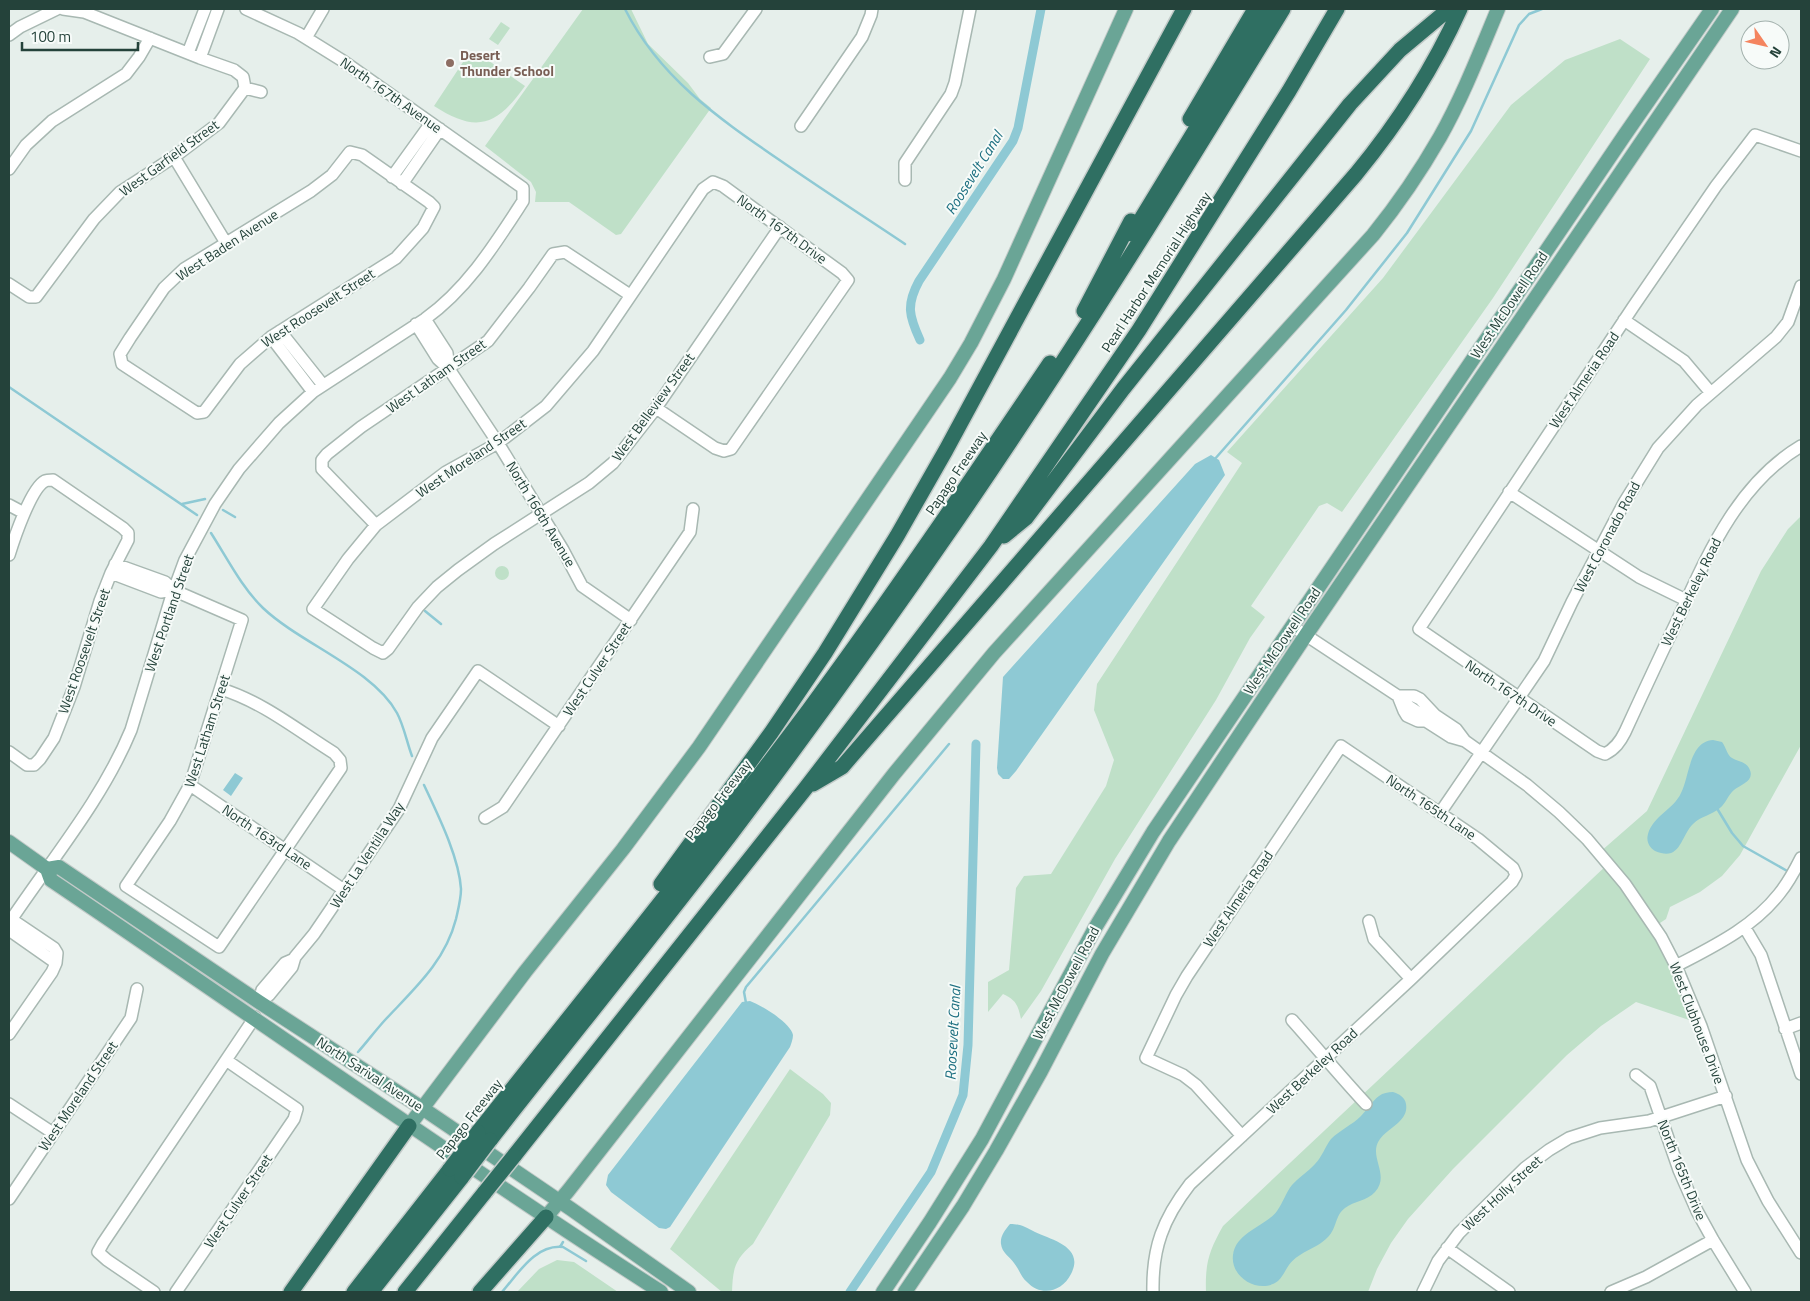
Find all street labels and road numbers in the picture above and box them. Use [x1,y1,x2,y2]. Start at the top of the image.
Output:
street label: North 167th Avenue [336,52,446,138]
street label: West Garfield Street [114,114,223,201]
street label: Pearl Harbor Memorial Highway [1096,187,1216,356]
street label: North 167th Drive [733,189,832,268]
street label: West Baden Avenue [171,204,282,286]
street label: West McDowell Road [1465,247,1552,363]
street label: West Roosevelt Street [257,263,379,352]
street label: West Almeria Road [1543,327,1624,432]
street label: West Latham Street [381,333,490,418]
street label: West Belleview Street [606,348,699,465]
street label: West Moreland Street [411,413,530,502]
street label: Papago Freeway [920,426,992,519]
street label: North 166th Avenue [502,457,581,571]
street label: West Coronado Road [1568,477,1645,596]
street label: West Berkeley Road [1655,534,1726,649]
street label: West Portland Street [139,551,199,675]
street label: West McDowell Road [1238,583,1325,699]
street label: West Roosevelt Street [52,585,115,716]
street label: West Culver Street [557,617,636,720]
street label: North 167th Drive [1461,654,1561,731]
street label: West Latham Street [178,672,235,790]
street label: Papago Freeway [679,755,756,845]
street label: North 165th Lane [1382,769,1480,845]
street label: West La Ventilla Way [324,797,409,912]
street label: North 163rd Lane [218,799,316,874]
street label: West Almeria Road [1197,846,1278,951]
street label: West McDowell Road [1027,922,1104,1043]
street label: West Clubhouse Drive [1665,959,1730,1087]
street label: West Berkeley Road [1261,1023,1362,1119]
street label: North Sarival Avenue [313,1031,428,1116]
street label: West Moreland Street [33,1036,122,1155]
street label: Papago Freeway [430,1074,507,1164]
street label: North 165th Drive [1653,1116,1712,1223]
street label: West Culver Street [198,1149,277,1252]
street label: West Holly Street [1457,1150,1546,1235]

